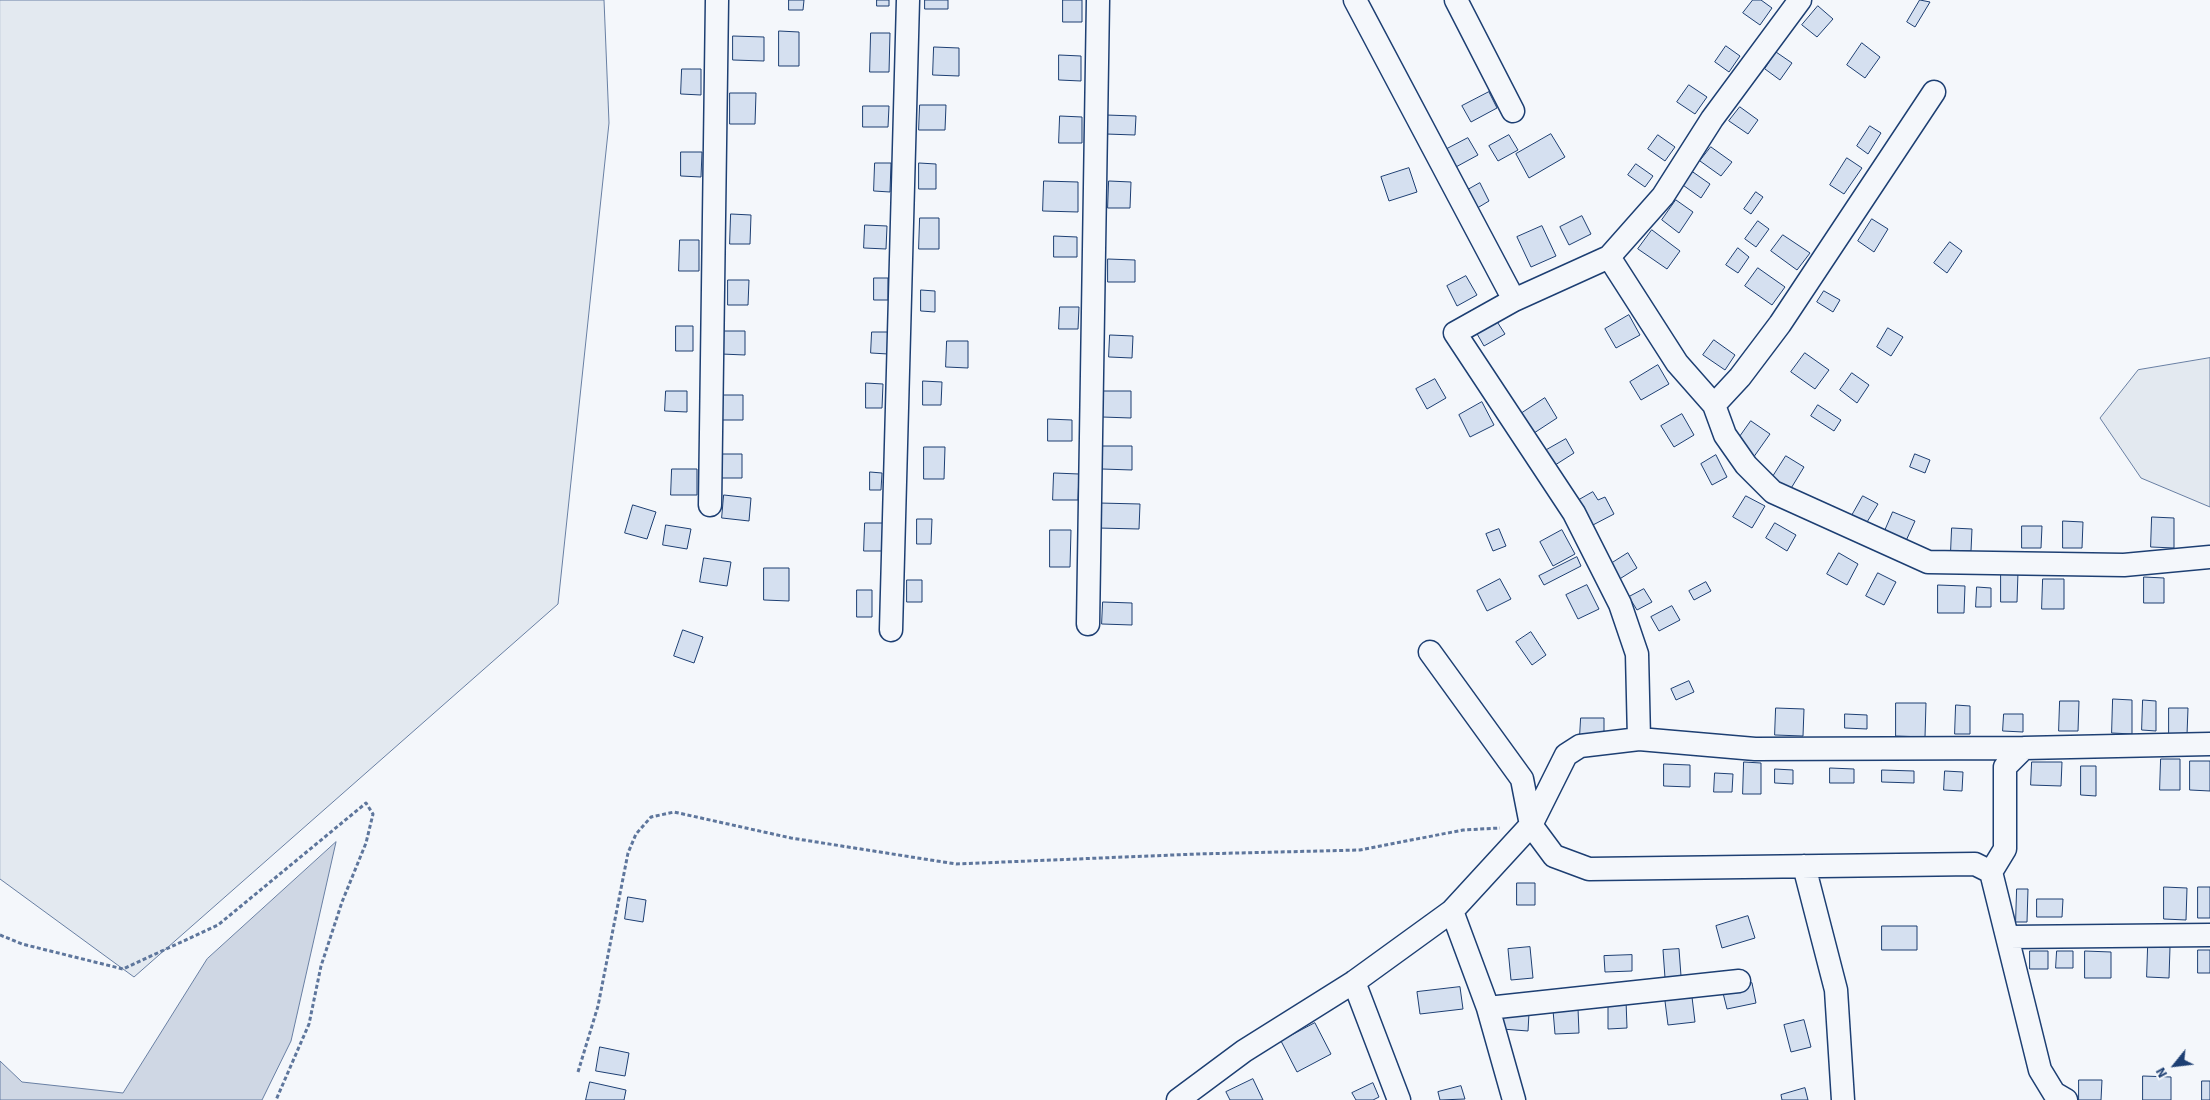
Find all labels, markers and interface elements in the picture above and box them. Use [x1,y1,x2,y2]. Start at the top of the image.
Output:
north arrow [2150,1040,2200,1090]
text: N [2151,1063,2173,1081]

